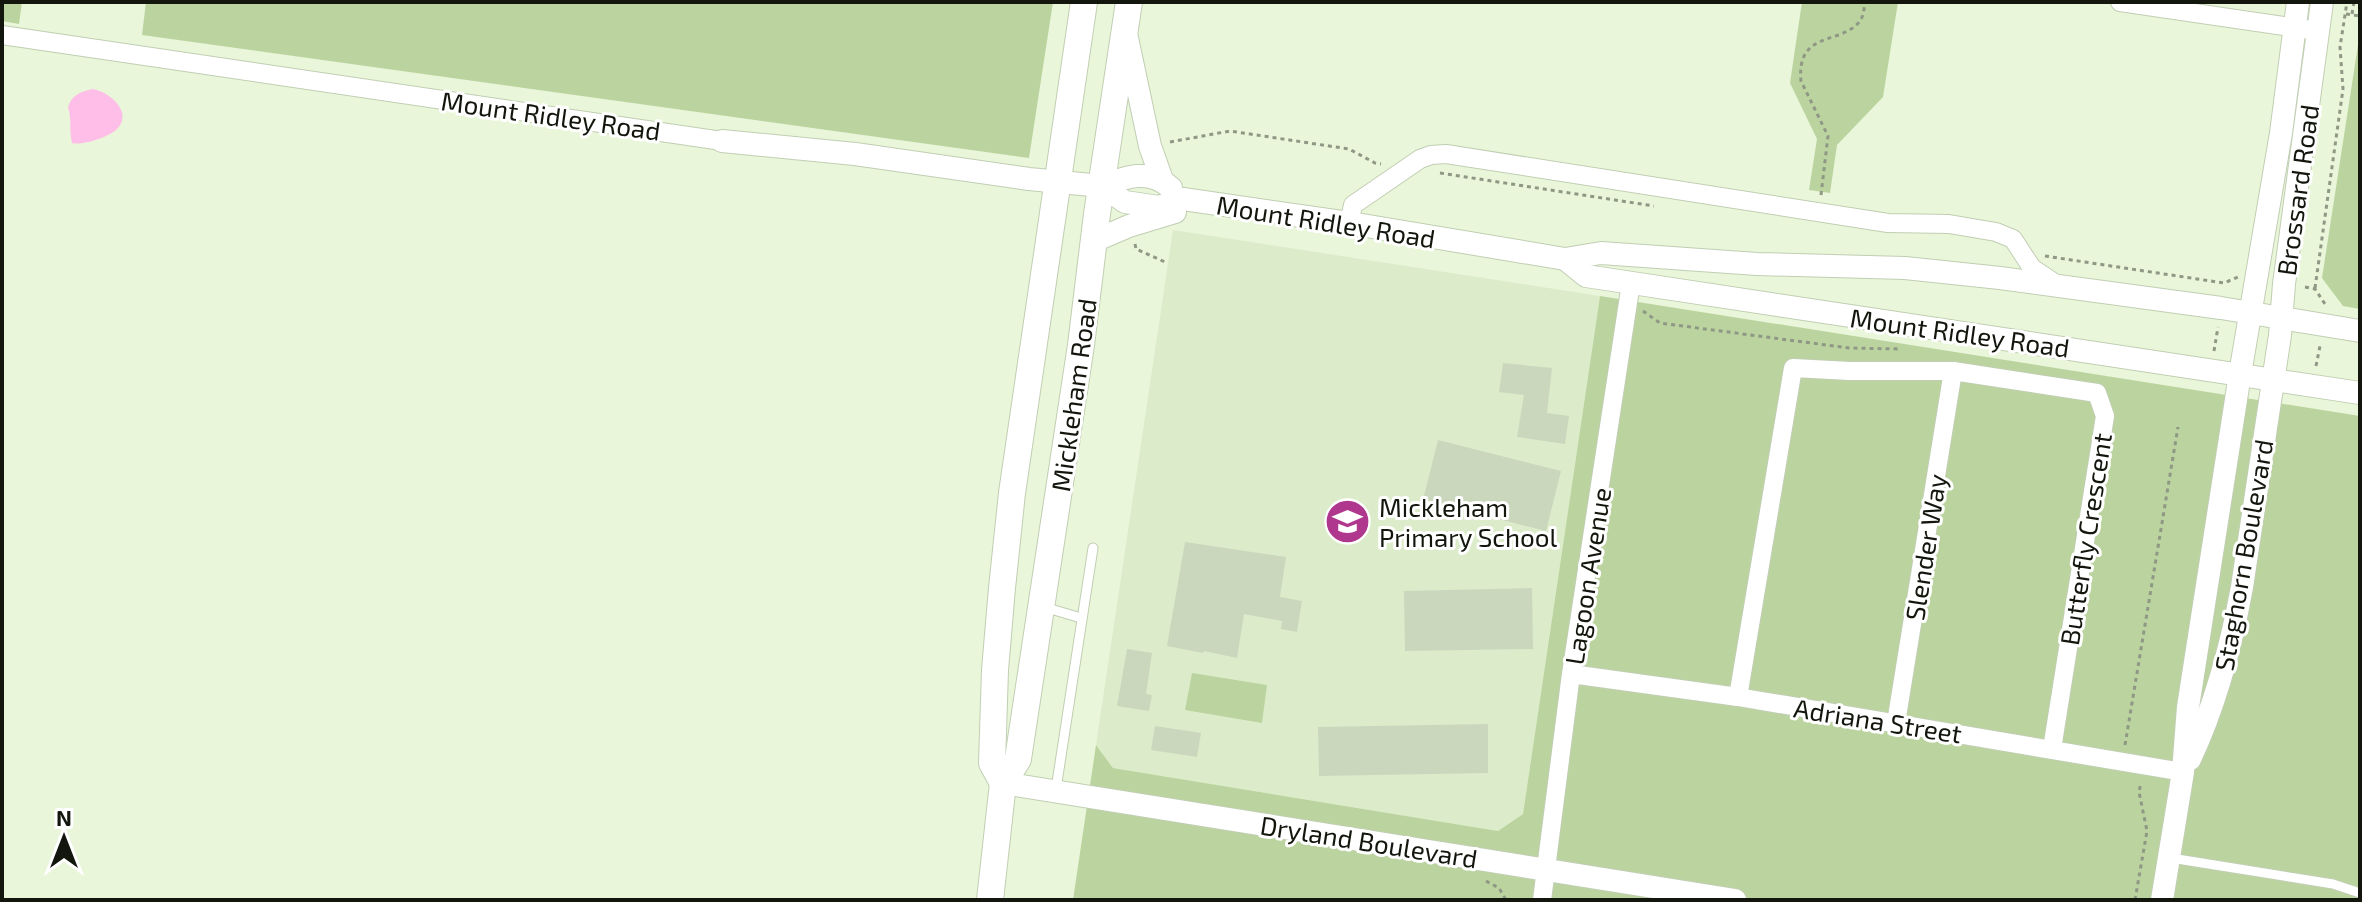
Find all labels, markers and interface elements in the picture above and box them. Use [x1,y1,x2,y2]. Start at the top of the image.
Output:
street label: Mount Ridley Road [439,84,663,146]
street label: Brossard Road [2270,102,2324,278]
street label: Mount Ridley Road [1214,188,1438,254]
street label: Mickleham Road [1044,296,1102,494]
street label: Mount Ridley Road [1848,301,2072,363]
street label: Butterfly Crescent [2053,431,2117,647]
street label: Staghorn Boulevard [2207,437,2279,673]
street label: Slender Way [1898,471,1952,622]
street label: Lagoon Avenue [1558,485,1616,667]
place label: Mickleham Primary School [1379,491,1558,552]
school or university icon: Mickleham Primary School [1324,497,1372,545]
street label: Adriana Street [1792,691,1964,749]
north arrow [24,798,104,878]
text: N [56,804,72,830]
street label: Dryland Boulevard [1258,809,1480,873]

